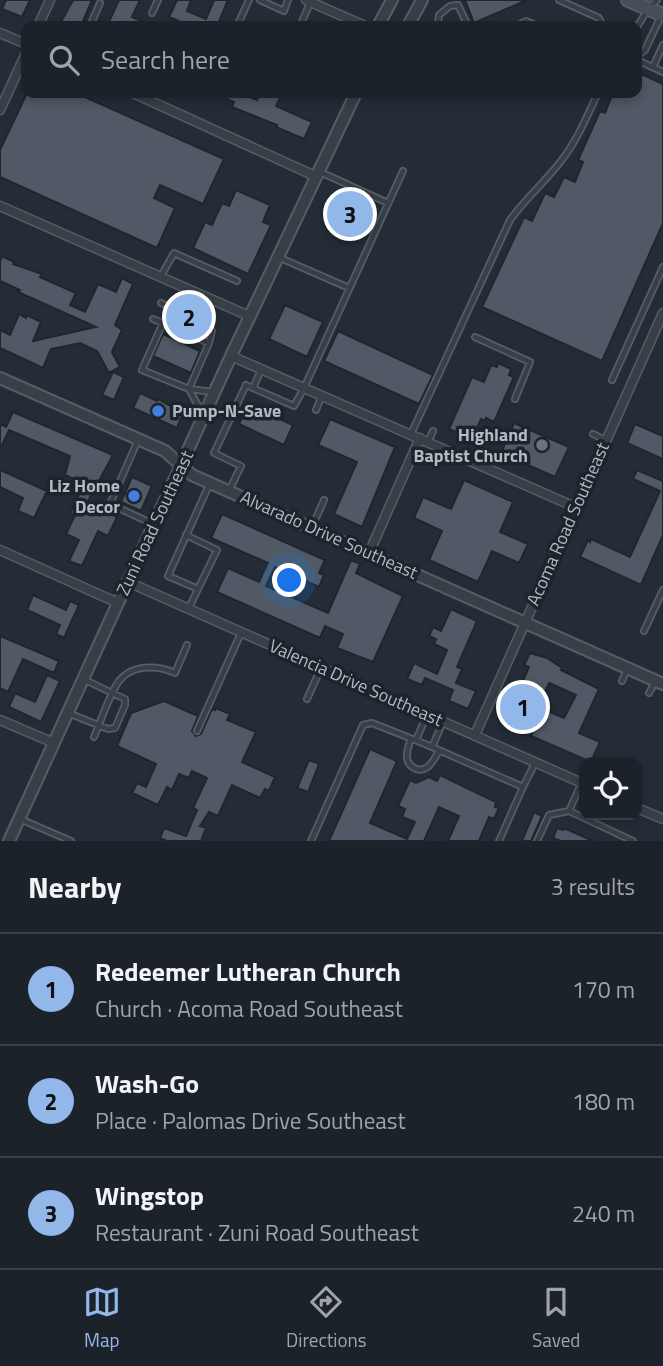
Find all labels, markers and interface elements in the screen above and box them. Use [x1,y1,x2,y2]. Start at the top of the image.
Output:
search box [21,21,642,98]
text: Search here [101,40,230,79]
icon: search [45,41,83,79]
pin: 3 [327,188,373,240]
pin: 2 [166,291,212,343]
place label: Pump-N-Save [172,397,281,424]
marker: Pump-N-Save [150,403,166,419]
place label: Highland Baptist Church [413,421,528,469]
street label: Acoma Road Southeast [519,437,616,610]
marker: Highland Baptist Church [534,437,550,453]
street label: Zuni Road Southeast [109,445,200,600]
place label: Liz Home Decor [49,472,120,520]
street label: Alvarado Drive Southeast [236,483,423,586]
marker: Liz Home Decor [126,488,142,504]
your location [272,563,306,597]
street label: Valencia Drive Southeast [265,632,448,733]
pin: 1 [500,681,546,733]
map controls [579,757,642,820]
button: locate [579,757,642,820]
text: Nearby [28,864,121,910]
text: 3 results [551,869,635,904]
text: Redeemer Lutheran Church [95,952,401,991]
text: 1 [45,972,57,1007]
text: 170 m [572,972,635,1007]
text: Church · Acoma Road Southeast [95,991,403,1026]
text: Wash-Go [95,1064,199,1103]
text: 2 [45,1084,57,1119]
text: 180 m [572,1084,635,1119]
text: Place · Palomas Drive Southeast [95,1103,406,1138]
text: Wingstop [95,1176,204,1215]
text: 3 [45,1196,57,1231]
text: 240 m [572,1196,635,1231]
text: Restaurant · Zuni Road Southeast [95,1215,419,1250]
tab: Map [83,1283,121,1354]
tab: Directions [286,1283,367,1354]
tab: Saved [532,1283,580,1354]

